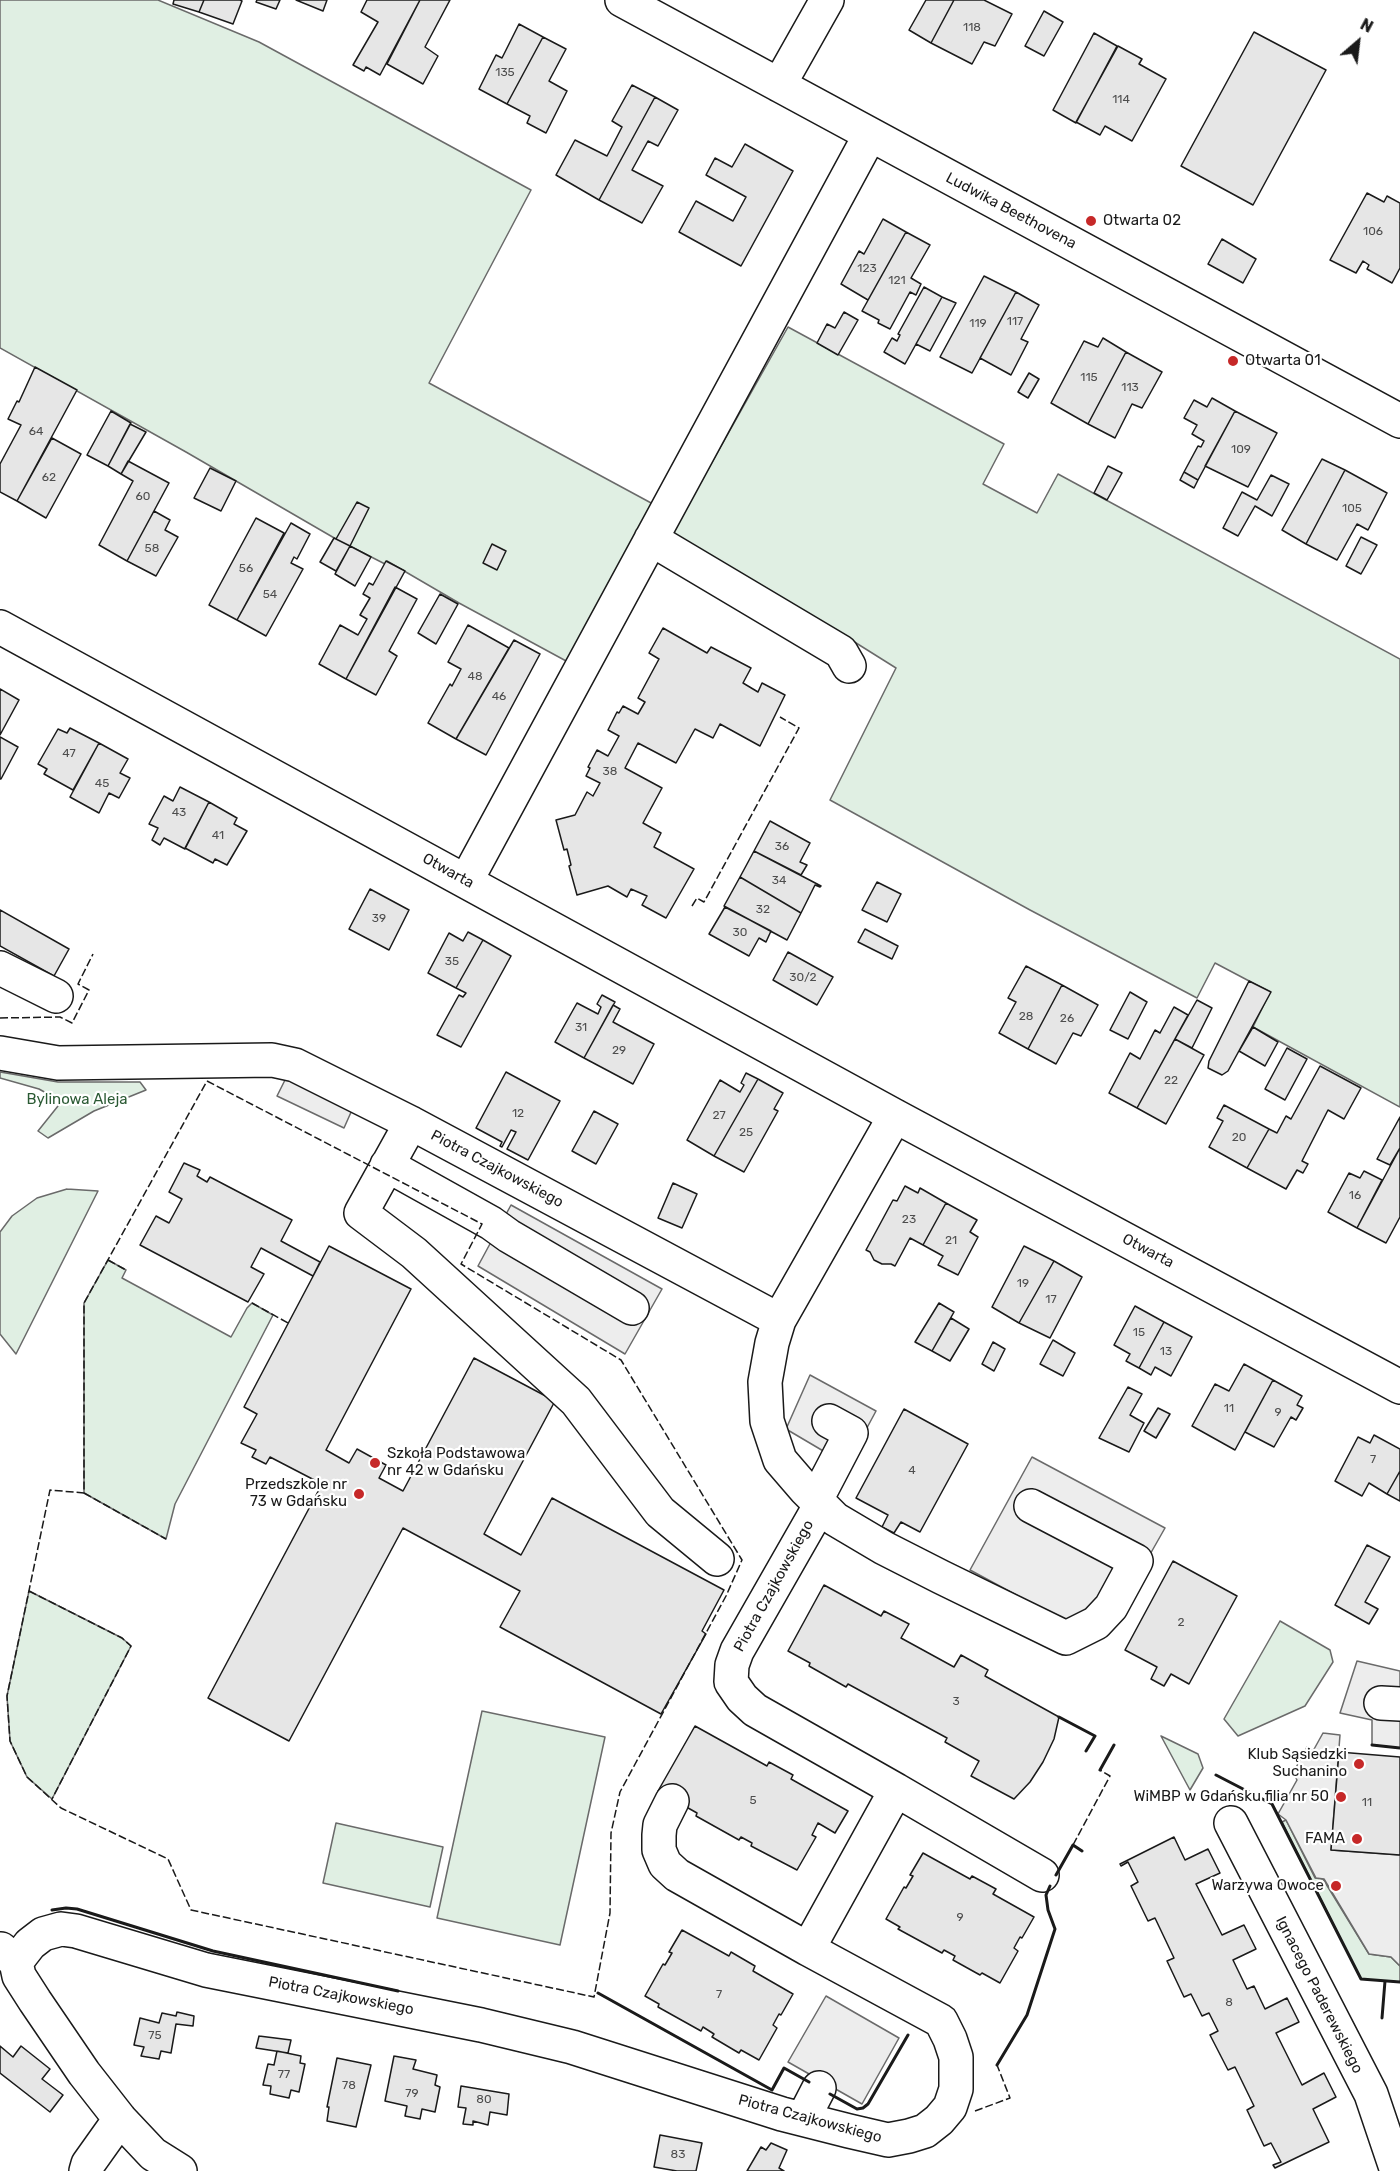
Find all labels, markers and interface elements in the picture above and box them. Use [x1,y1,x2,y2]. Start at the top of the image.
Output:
north arrow [1328,12,1388,72]
text: N [1357,15,1376,37]
house number: 118 [963,21,981,35]
house number: 135 [495,66,515,80]
house number: 114 [1112,93,1130,107]
street label: Ludwika Beethovena [943,169,1079,253]
place label: Otwarta 02 [1103,212,1181,230]
marker: Otwarta 02 [1084,214,1098,228]
house number: 106 [1363,225,1383,239]
house number: 123 [857,262,877,276]
house number: 121 [888,274,906,288]
house number: 117 [1007,315,1023,329]
house number: 119 [969,317,987,331]
place label: Otwarta 01 [1245,352,1321,370]
marker: Otwarta 01 [1226,354,1240,368]
house number: 115 [1080,371,1098,385]
house number: 113 [1121,381,1139,395]
house number: 64 [29,425,43,439]
house number: 109 [1231,443,1251,457]
house number: 62 [42,471,56,485]
house number: 60 [136,490,150,504]
house number: 105 [1342,502,1362,516]
house number: 58 [145,542,159,556]
house number: 56 [239,562,253,576]
house number: 54 [263,588,277,602]
house number: 48 [467,670,483,684]
house number: 46 [492,690,506,704]
house number: 47 [62,747,76,761]
house number: 38 [603,765,617,779]
house number: 45 [95,777,109,791]
house number: 43 [172,806,186,820]
house number: 41 [212,829,224,843]
house number: 36 [775,840,789,854]
street label: Otwarta [419,850,477,892]
house number: 34 [772,874,786,888]
house number: 32 [756,903,770,917]
house number: 39 [372,912,386,926]
house number: 30 [733,926,747,940]
house number: 35 [445,955,459,969]
house number: 30/2 [789,971,817,985]
house number: 28 [1019,1010,1033,1024]
house number: 26 [1060,1012,1074,1026]
house number: 31 [575,1021,587,1035]
house number: 29 [612,1044,626,1058]
house number: 22 [1164,1074,1178,1088]
park label: Bylinowa Aleja [26,1091,128,1109]
house number: 12 [512,1107,524,1121]
house number: 27 [712,1109,726,1123]
street label: Piotra Czajkowskiego [428,1126,566,1212]
house number: 25 [739,1126,753,1140]
house number: 20 [1232,1131,1246,1145]
house number: 16 [1349,1189,1361,1203]
house number: 23 [902,1213,916,1227]
street label: Otwarta [1119,1230,1177,1272]
house number: 21 [945,1234,957,1248]
house number: 19 [1017,1277,1029,1291]
house number: 17 [1045,1293,1057,1307]
house number: 15 [1133,1326,1145,1340]
house number: 13 [1160,1345,1172,1359]
house number: 11 [1224,1402,1234,1416]
house number: 9 [1274,1406,1282,1420]
place label: Szkoła Podstawowa nr 42 w Gdańsku [387,1445,525,1480]
house number: 7 [1370,1453,1376,1467]
marker: Szkoła Podstawowa nr 42 w Gdańsku [368,1456,382,1470]
house number: 4 [908,1464,916,1478]
place label: Przedszkole nr 73 w Gdańsku [245,1476,347,1511]
marker: Przedszkole nr 73 w Gdańsku [352,1487,366,1501]
street label: Piotra Czajkowskiego [730,1517,818,1655]
house number: 2 [1177,1616,1185,1630]
house number: 3 [952,1695,960,1709]
place label: Klub Sąsiedzki Suchanino [1247,1746,1347,1781]
marker: Klub Sąsiedzki Suchanino [1352,1757,1366,1771]
place label: WiMBP w Gdańsku filia nr 50 [1133,1788,1329,1806]
marker: WiMBP w Gdańsku filia nr 50 [1334,1790,1348,1804]
house number: 5 [749,1794,757,1808]
house number: 11 [1362,1796,1372,1810]
place label: FAMA [1305,1830,1345,1848]
marker: FAMA [1350,1832,1364,1846]
place label: Warzywa Owoce [1211,1877,1324,1895]
marker: Warzywa Owoce [1329,1879,1343,1893]
house number: 9 [956,1911,964,1925]
street label: Ignacego Paderewskiego [1271,1913,1367,2077]
street label: Piotra Czajkowskiego [267,1973,415,2019]
house number: 7 [716,1988,722,2002]
house number: 8 [1225,1996,1233,2010]
house number: 75 [148,2029,162,2043]
house number: 77 [278,2068,290,2082]
house number: 78 [342,2079,356,2093]
house number: 79 [405,2087,419,2101]
street label: Piotra Czajkowskiego [736,2091,884,2147]
house number: 80 [476,2093,492,2107]
house number: 83 [671,2148,685,2162]

